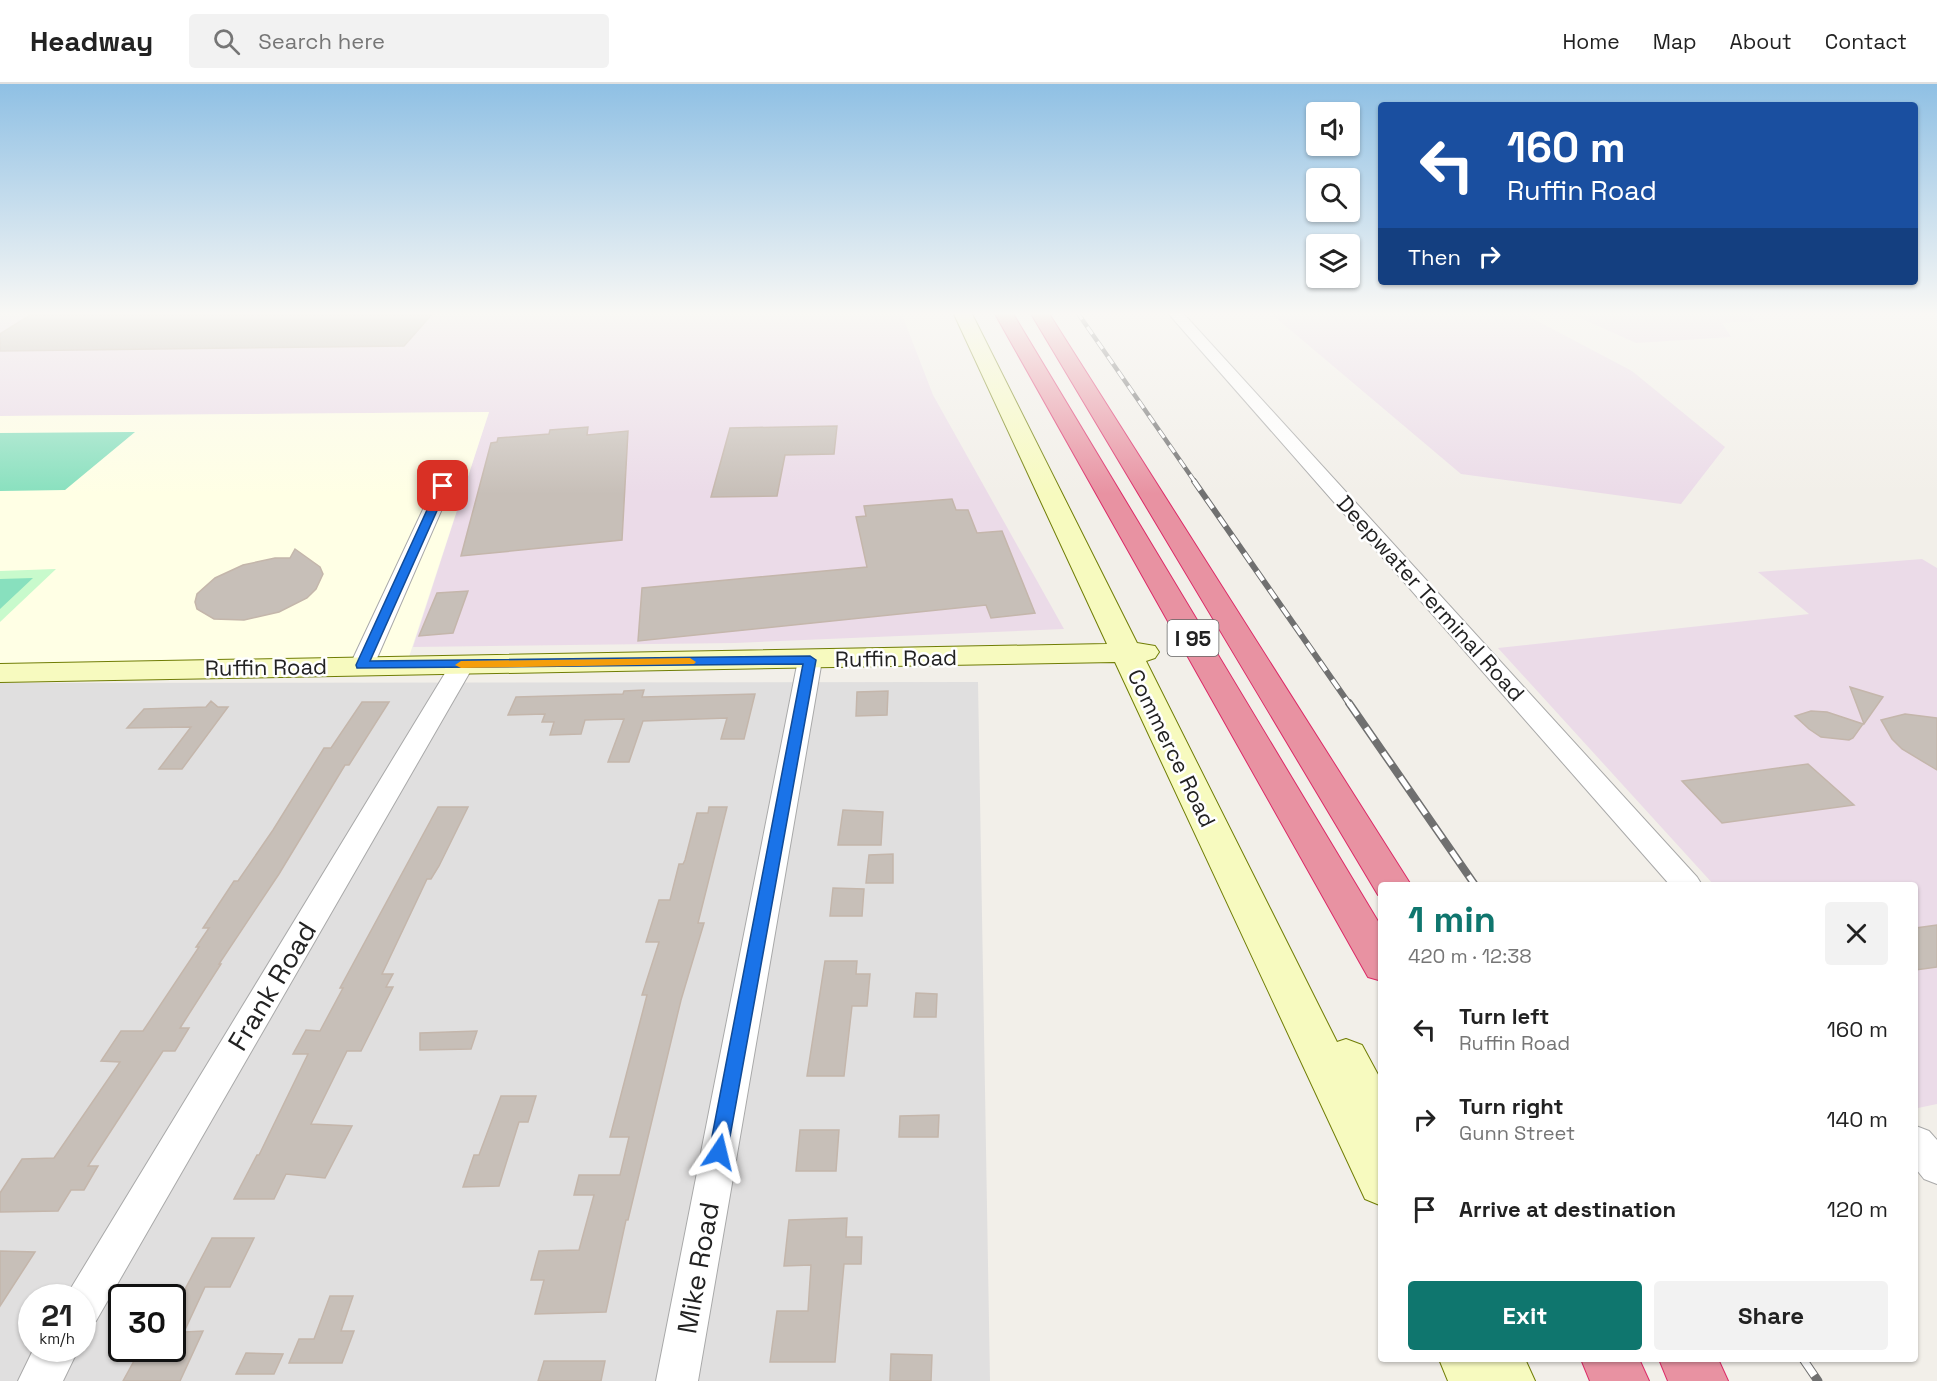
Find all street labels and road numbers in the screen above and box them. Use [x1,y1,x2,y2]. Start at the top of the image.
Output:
street label: Deepwater Terminal Road [1331,489,1531,707]
road number: I 95 [1168,620,1218,656]
street label: Ruffin Road [835,643,957,673]
street label: Ruffin Road [205,652,327,682]
street label: Commerce Road [1122,664,1222,832]
street label: Frank Road [220,915,324,1057]
street label: Mike Road [669,1199,727,1337]

